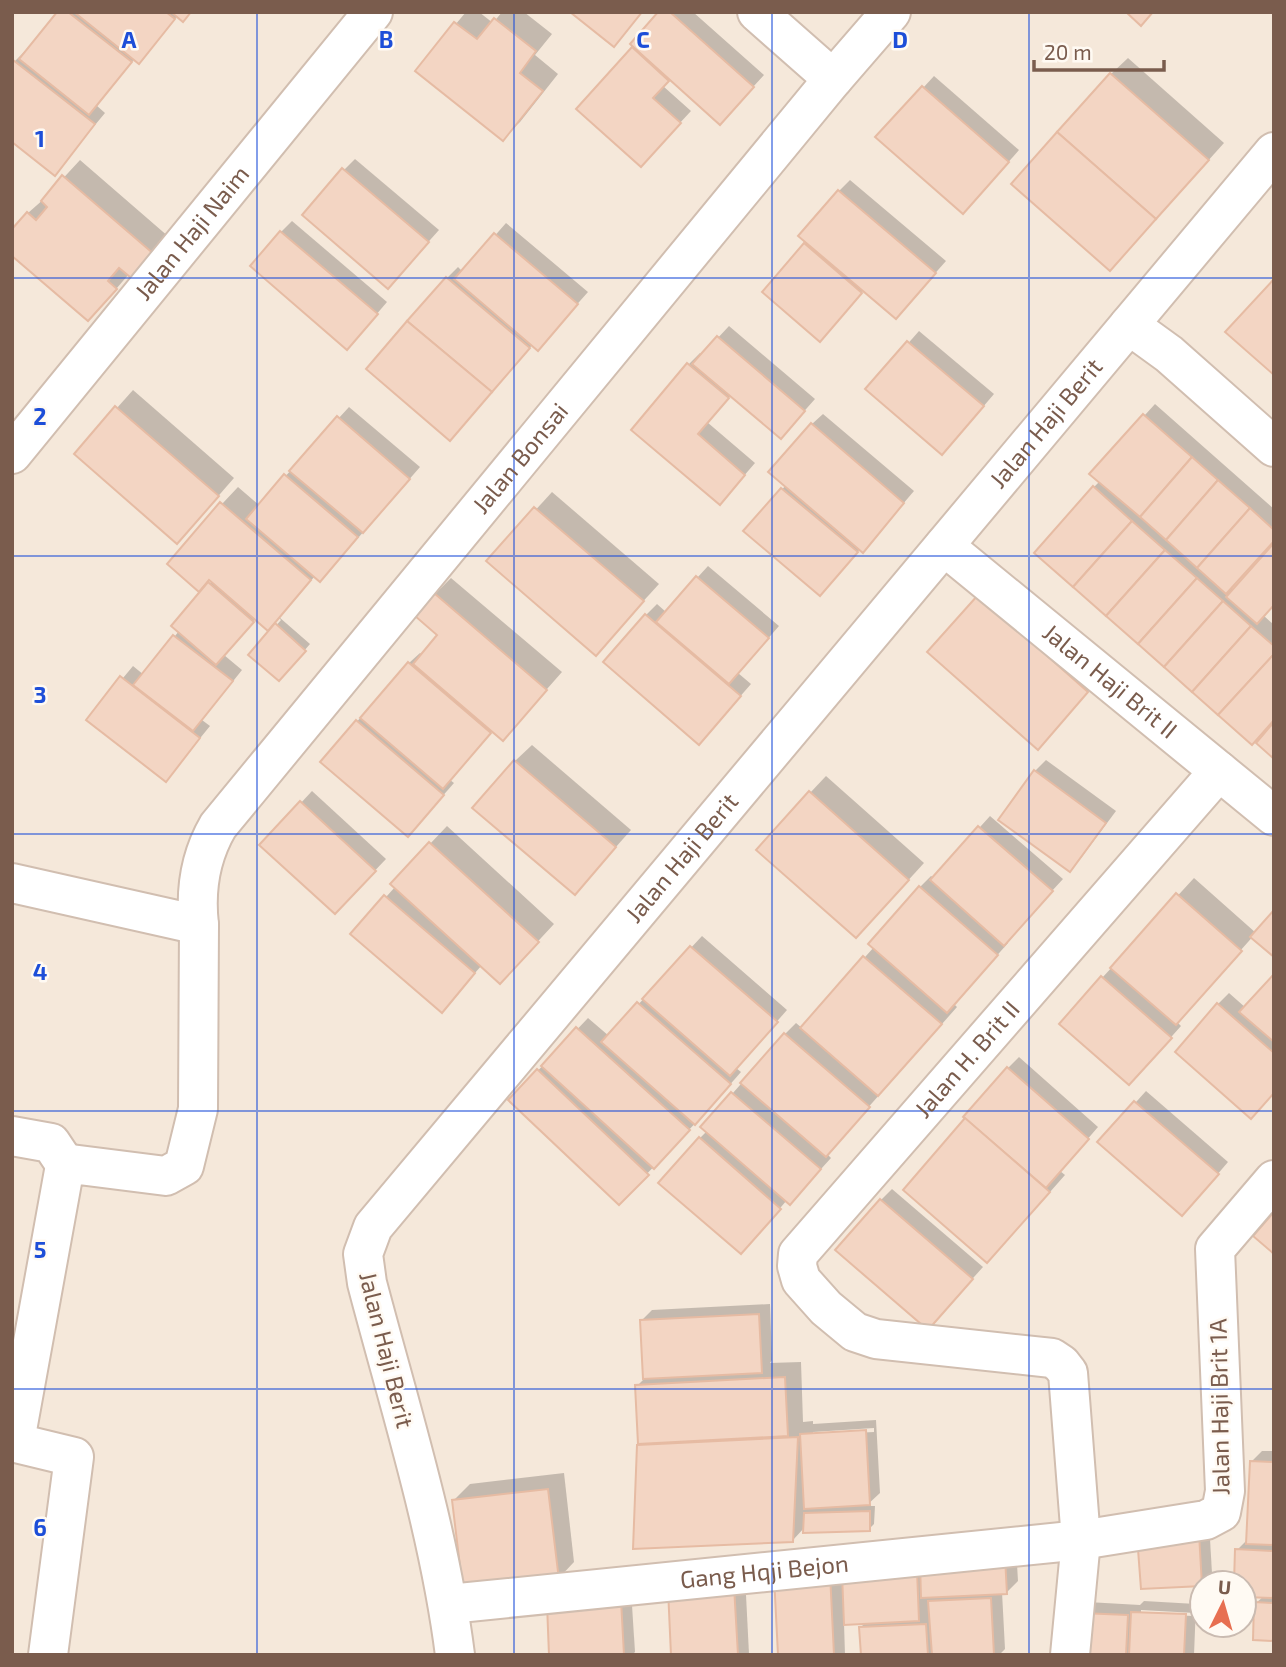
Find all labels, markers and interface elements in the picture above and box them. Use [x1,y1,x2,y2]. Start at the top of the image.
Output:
text: A [121,25,137,53]
text: B [379,25,393,53]
text: C [636,25,650,53]
text: D [892,25,908,53]
scale bar [1034,28,1164,72]
text: 20 m [1044,39,1092,64]
text: 1 [35,124,45,152]
street label: Jalan Haji Naim [128,159,254,305]
street label: Jalan Haji Berit [983,352,1108,493]
street label: Jalan Bonsai [465,396,573,519]
text: 2 [33,402,47,430]
street label: Jalan Haji Brit II [1037,617,1184,744]
text: 3 [33,680,47,708]
street label: Jalan Haji Berit [619,786,744,928]
text: 4 [33,957,47,985]
street label: Jalan H. Brit II [908,994,1025,1123]
text: 5 [34,1235,46,1263]
street label: Jalan Haji Berit [354,1269,421,1431]
street label: Jalan Haji Brit 1A [1202,1318,1235,1496]
text: 6 [33,1513,47,1541]
street label: Gang Hqji Bejon [679,1548,850,1594]
north arrow [1188,1569,1258,1639]
text: U [1217,1575,1232,1599]

